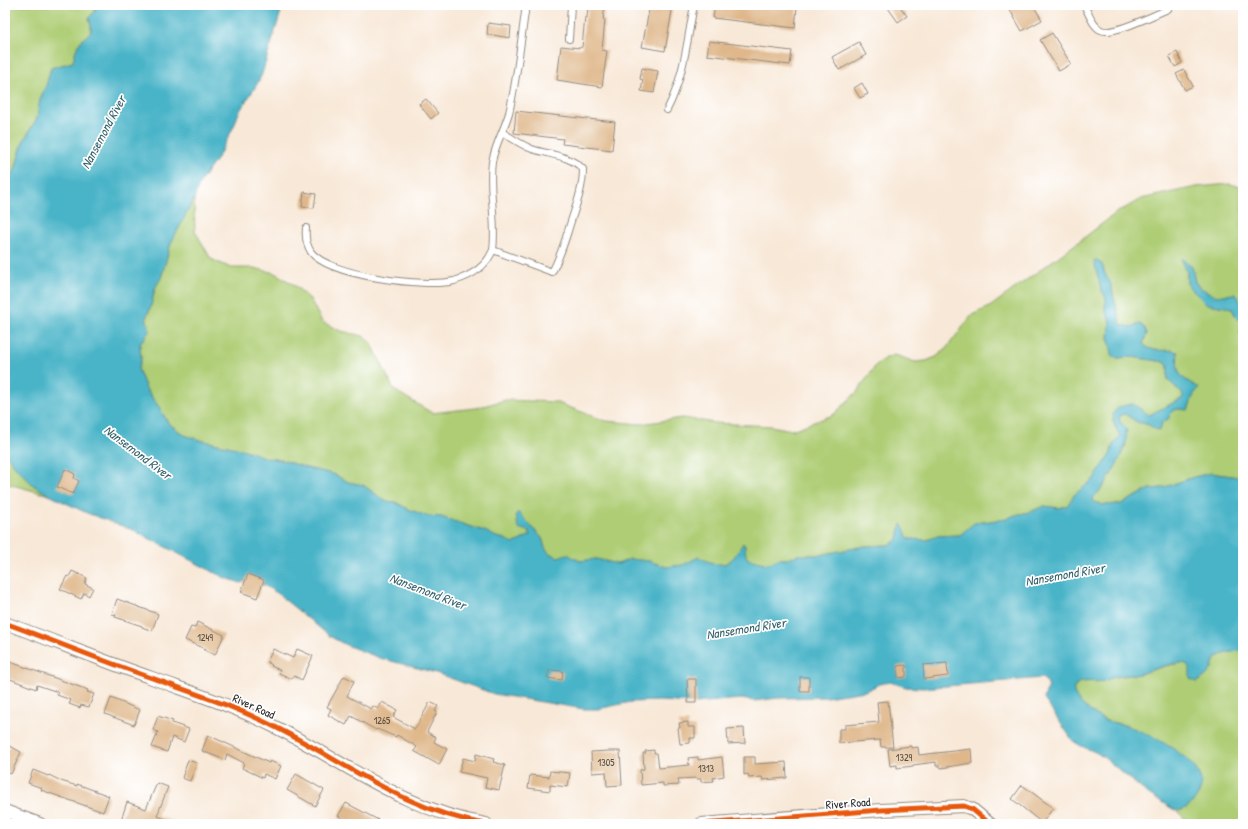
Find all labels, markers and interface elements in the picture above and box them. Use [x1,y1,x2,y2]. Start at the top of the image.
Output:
water label: Nansemond River [76,91,131,172]
water label: Nansemond River [101,421,177,485]
water label: Nansemond River [1024,558,1108,590]
water label: Nansemond River [387,568,471,615]
water label: Nansemond River [705,613,789,643]
house number: 1249 [197,631,213,644]
street label: River Road [230,689,278,723]
house number: 1265 [374,714,391,727]
house number: 1329 [896,751,913,764]
house number: 1305 [598,756,615,769]
house number: 1313 [698,762,715,775]
street label: River Road [825,793,871,813]

